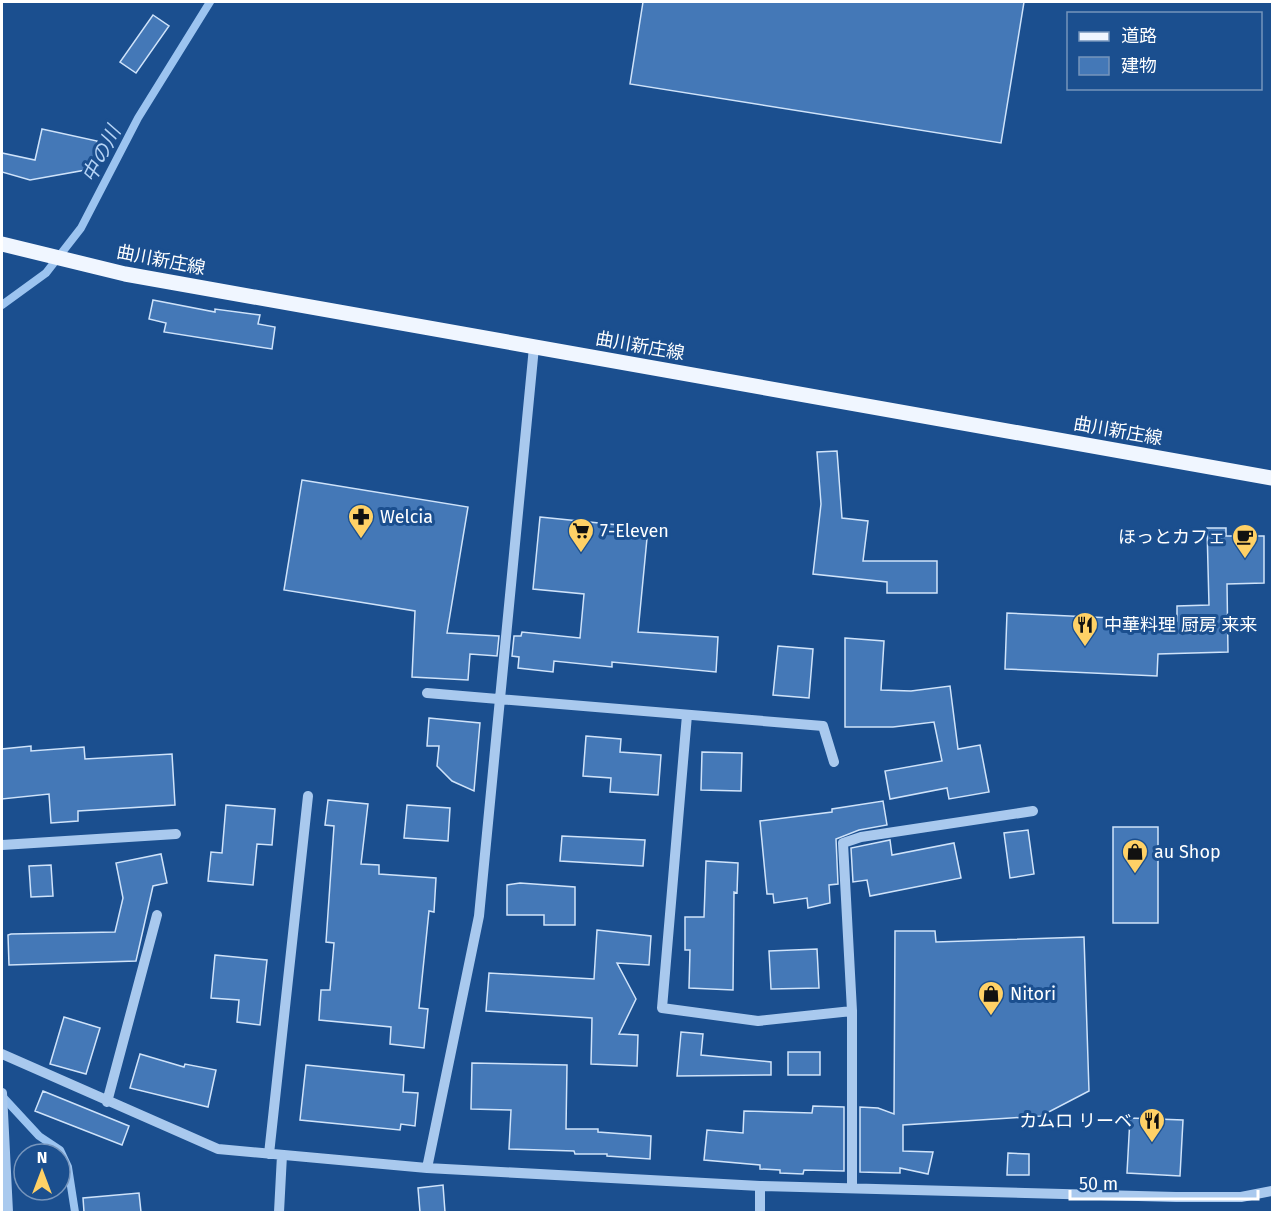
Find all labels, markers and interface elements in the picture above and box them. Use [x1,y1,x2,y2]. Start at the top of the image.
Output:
legend [1067,12,1262,90]
text: 道路 [1121,25,1157,47]
text: 建物 [1121,55,1157,77]
water label: 中の川 [77,120,126,186]
street label: 曲川新庄線 [115,241,207,279]
street label: 曲川新庄線 [594,327,686,365]
street label: 曲川新庄線 [1072,412,1164,450]
pharmacy icon: Welcia [346,502,376,540]
place label: Welcia [380,506,433,528]
supermarket icon: 7-Eleven [566,516,596,554]
place label: 7-Eleven [600,520,669,542]
cafe icon: ほっとカフェ [1230,522,1260,560]
place label: ほっとカフェ [1118,526,1226,548]
restaurant icon: 中華料理 厨房 来来 [1070,610,1100,648]
place label: 中華料理 厨房 来来 [1104,614,1258,636]
shop icon: au Shop [1120,837,1150,875]
place label: au Shop [1154,841,1221,863]
shop icon: Nitori [976,979,1006,1017]
place label: Nitori [1010,983,1056,1005]
restaurant icon: カムロ リーベ [1137,1106,1167,1144]
place label: カムロ リーベ [1019,1110,1132,1132]
north arrow [12,1142,72,1202]
text: N [37,1148,47,1167]
scale bar [1070,1163,1258,1201]
text: 50 m [1079,1173,1118,1195]

